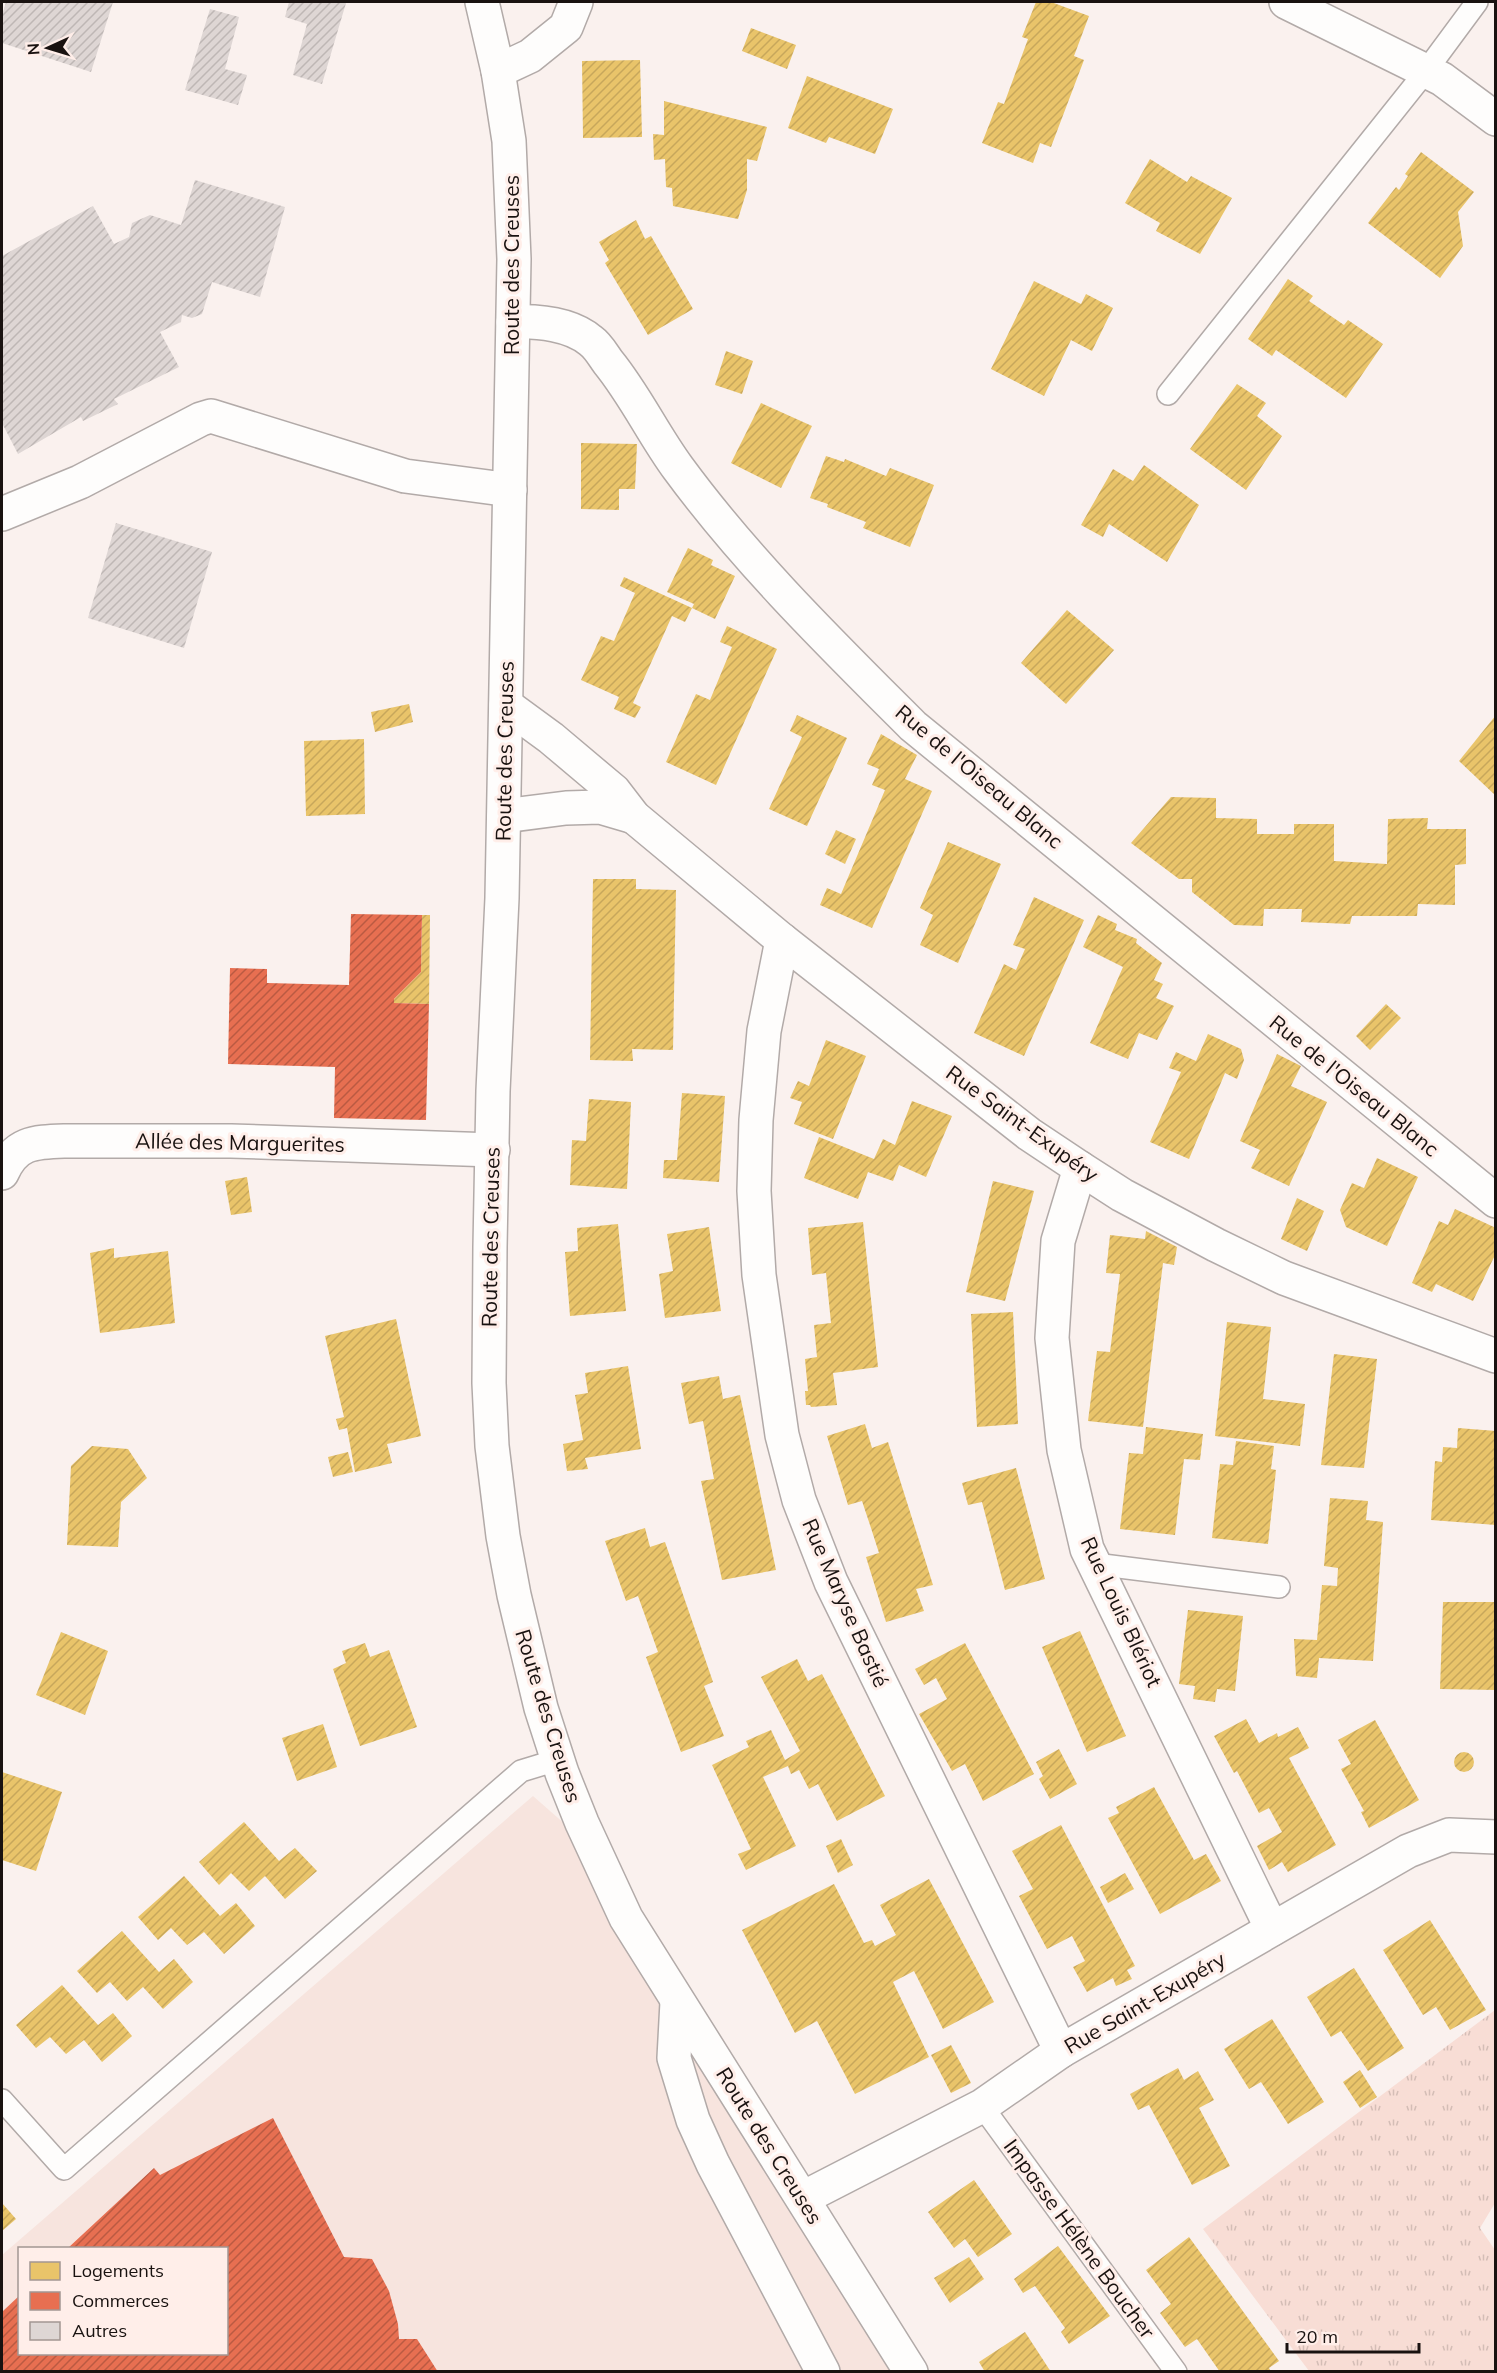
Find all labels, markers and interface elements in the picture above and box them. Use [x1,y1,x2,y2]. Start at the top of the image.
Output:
north arrow [18,18,78,78]
text: N [23,42,43,56]
street label: Route des Creuses [498,175,524,355]
street label: Route des Creuses [489,661,519,841]
street label: Rue de l'Oiseau Blanc [891,699,1069,854]
street label: Rue de l'Oiseau Blanc [1265,1009,1445,1162]
street label: Rue Saint-Exupéry [941,1059,1104,1187]
street label: Allée des Marguerites [135,1127,345,1157]
street label: Route des Creuses [475,1147,505,1327]
street label: Rue Maryse Bastié [797,1514,895,1691]
street label: Rue Louis Blériot [1076,1532,1168,1691]
street label: Route des Creuses [510,1626,588,1806]
street label: Rue Saint-Exupéry [1059,1945,1230,2059]
street label: Route des Creuses [711,2062,829,2229]
street label: Impasse Hélène Boucher [999,2134,1161,2343]
legend [18,2247,228,2355]
text: Logements [72,2259,164,2282]
text: Commerces [72,2289,169,2312]
scale bar [1287,2316,1419,2354]
text: Autres [72,2319,127,2342]
text: 20 m [1296,2325,1338,2348]

